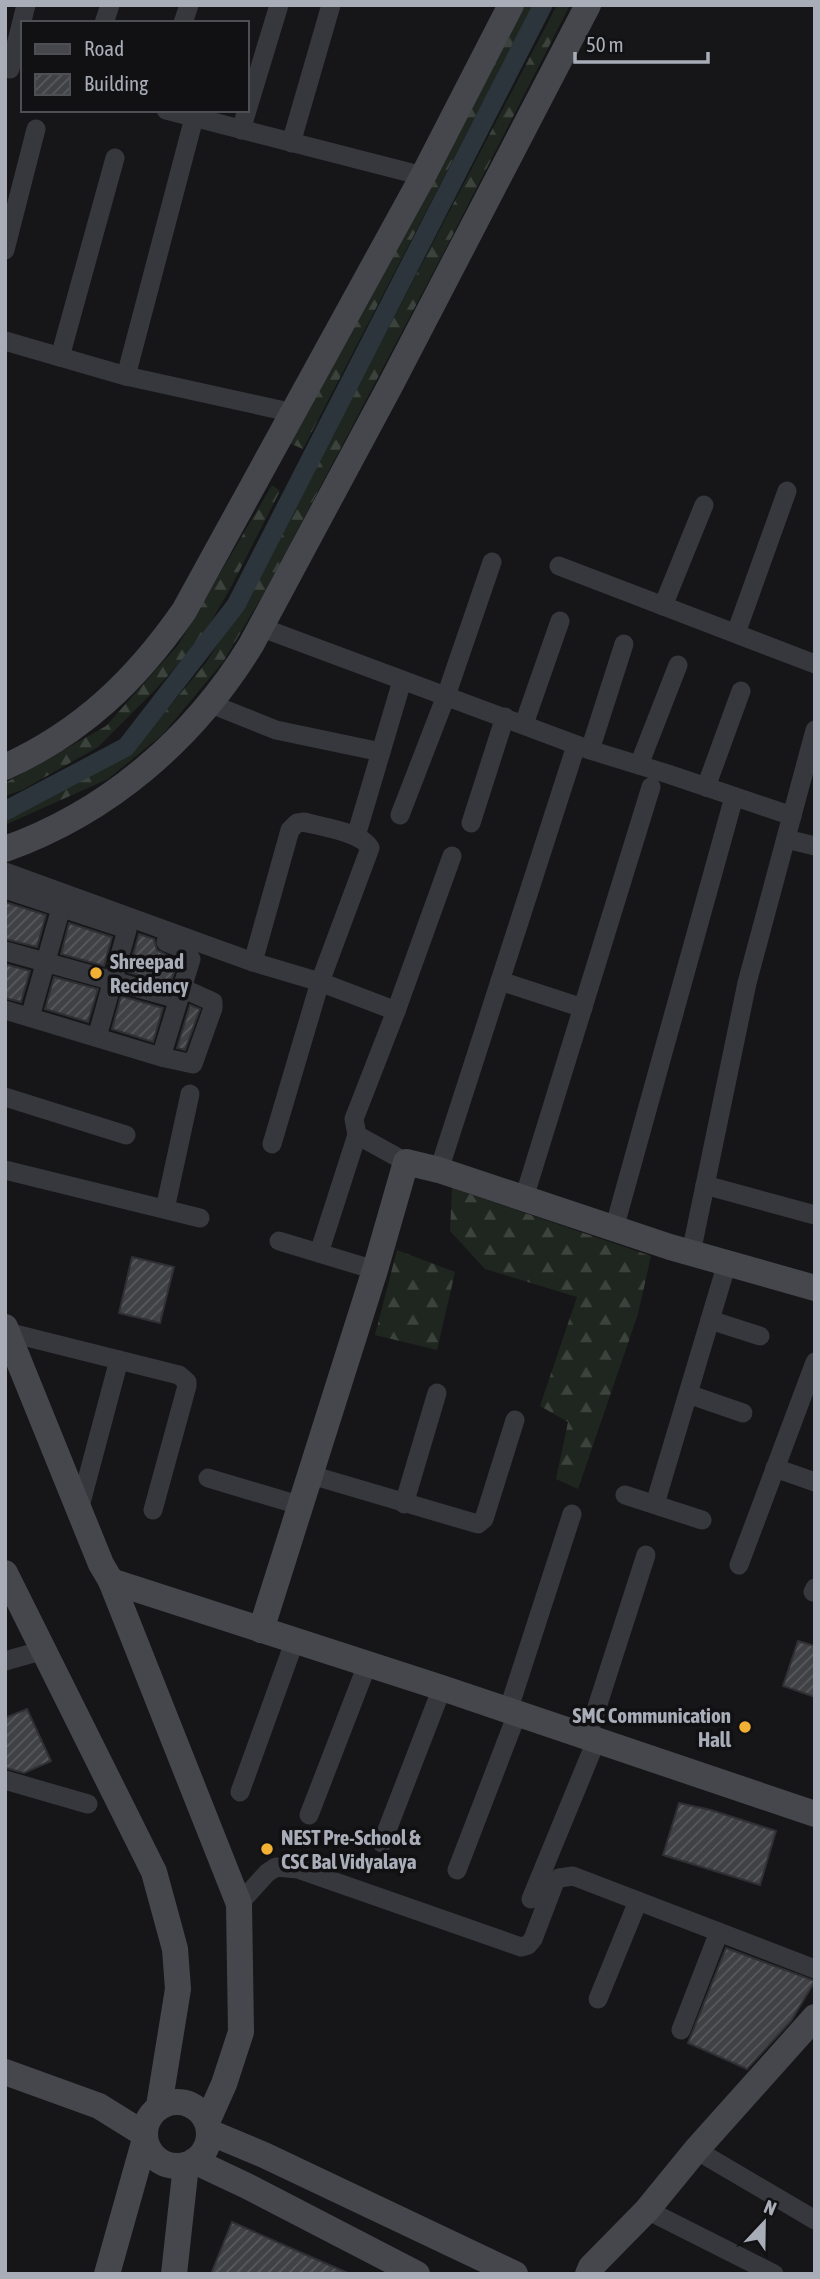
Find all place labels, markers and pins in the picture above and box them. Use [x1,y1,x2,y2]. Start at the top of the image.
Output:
place label: Shreepad Recidency [110,949,189,997]
marker: Shreepad Recidency [88,965,104,981]
place label: SMC Communication Hall [573,1703,731,1751]
marker: SMC Communication Hall [737,1719,753,1735]
place label: NEST Pre-School & CSC Bal Vidyalaya [281,1825,421,1873]
marker: NEST Pre-School & CSC Bal Vidyalaya [259,1841,275,1857]

